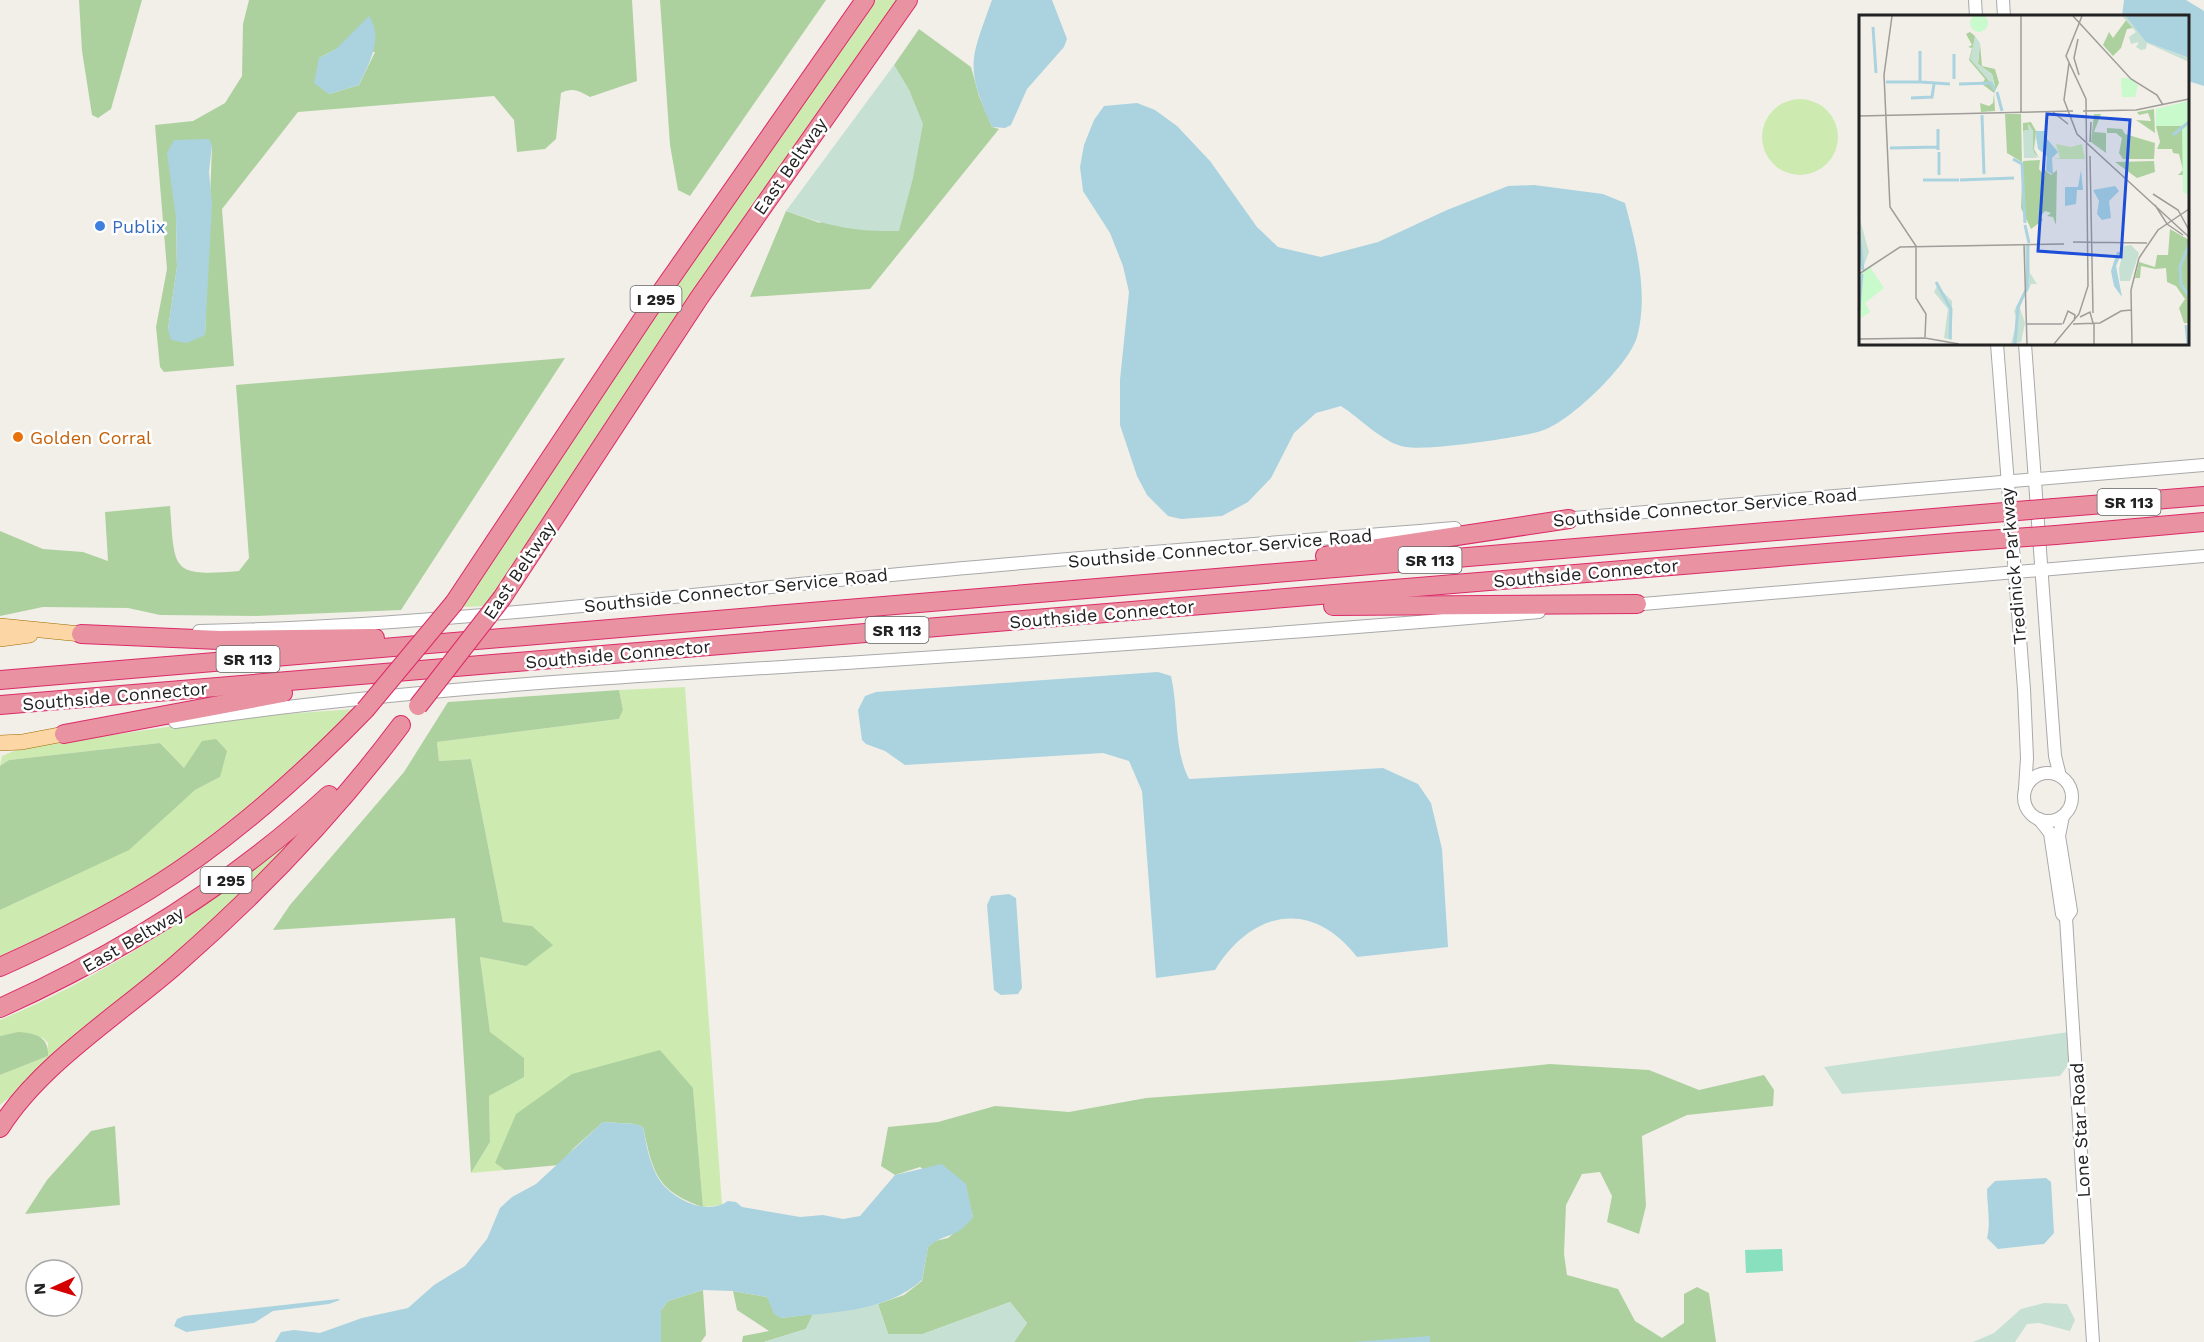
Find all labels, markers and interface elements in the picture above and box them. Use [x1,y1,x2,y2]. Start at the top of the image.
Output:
inset map [1859,15,2189,345]
street label: East Beltway [749,113,832,219]
place label: Publix [112,216,165,237]
marker: Publix [93,219,107,233]
road number: I 295 [630,286,682,312]
place label: Golden Corral [30,427,152,448]
marker: Golden Corral [11,430,25,444]
street label: Southside Connector Service Road [1552,483,1858,531]
street label: Tredinick Parkway [1996,486,2030,645]
road number: SR 113 [2098,489,2160,515]
street label: East Beltway [479,517,560,623]
street label: Southside Connector Service Road [1067,524,1373,572]
road number: SR 113 [1398,547,1462,573]
street label: Southside Connector [1493,554,1679,592]
street label: Southside Connector Service Road [583,564,889,616]
street label: Southside Connector [1009,595,1195,633]
road number: SR 113 [866,617,928,643]
street label: Southside Connector [525,635,711,673]
road number: SR 113 [216,646,280,672]
street label: Southside Connector [22,677,208,715]
road number: I 295 [200,867,252,893]
street label: East Beltway [79,901,188,976]
street label: Lone Star Road [2066,1062,2094,1198]
north arrow [24,1258,84,1318]
text: N [30,1282,49,1296]

